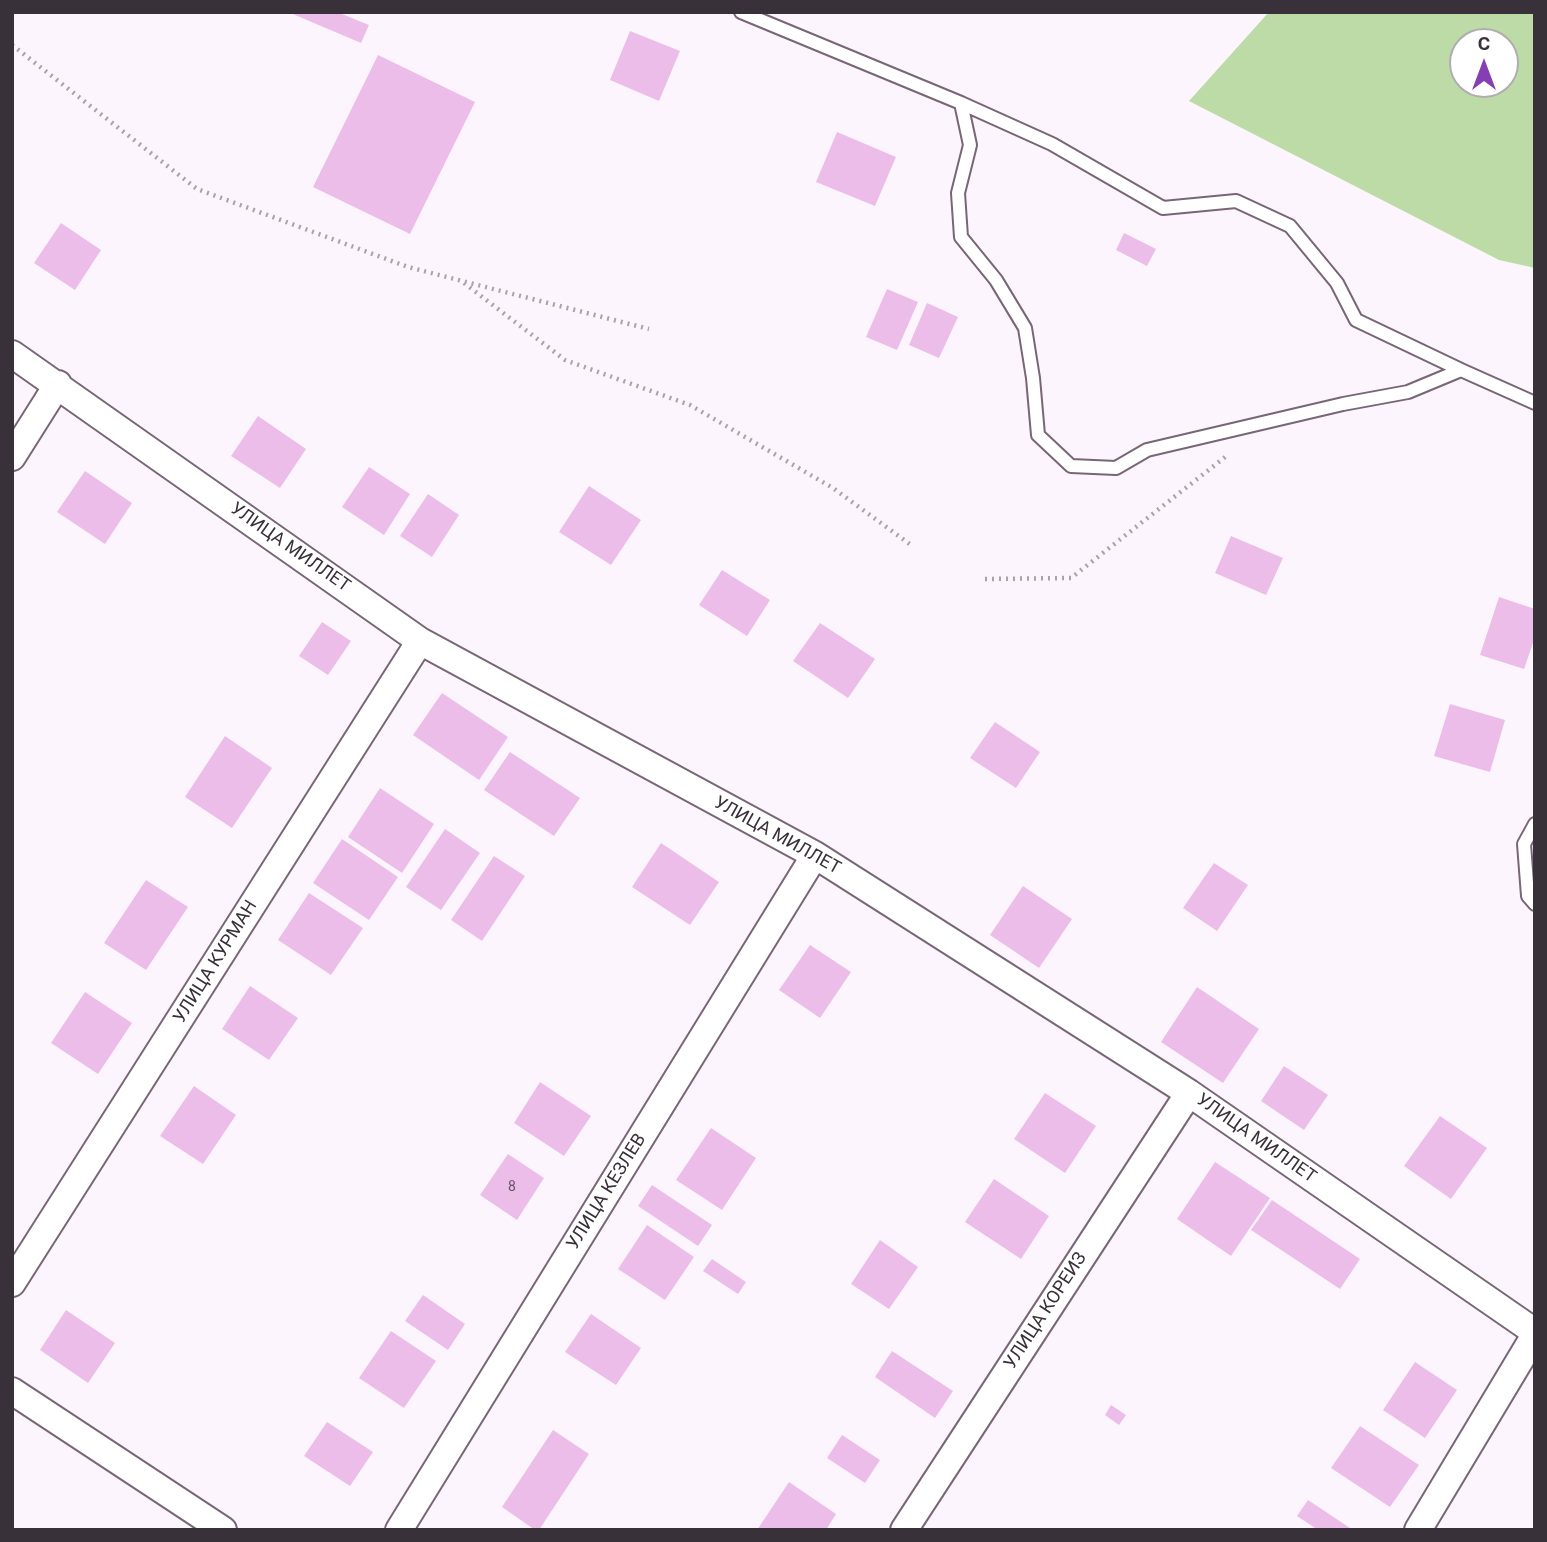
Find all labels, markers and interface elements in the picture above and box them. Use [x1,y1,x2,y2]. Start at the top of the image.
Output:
north arrow [1449,28,1519,98]
text: С [1478,32,1490,55]
street label: УЛИЦА МИЛЛЕТ [226,499,354,597]
street label: УЛИЦА МИЛЛЕТ [710,792,844,880]
street label: УЛИЦА КУРМАН [170,897,262,1027]
street label: УЛИЦА МИЛЛЕТ [1192,1090,1320,1188]
street label: УЛИЦА КЕЗЛЕВ [563,1130,651,1254]
house number: 8 [508,1179,516,1195]
street label: УЛИЦА КОРЕИЗ [1000,1249,1092,1373]

